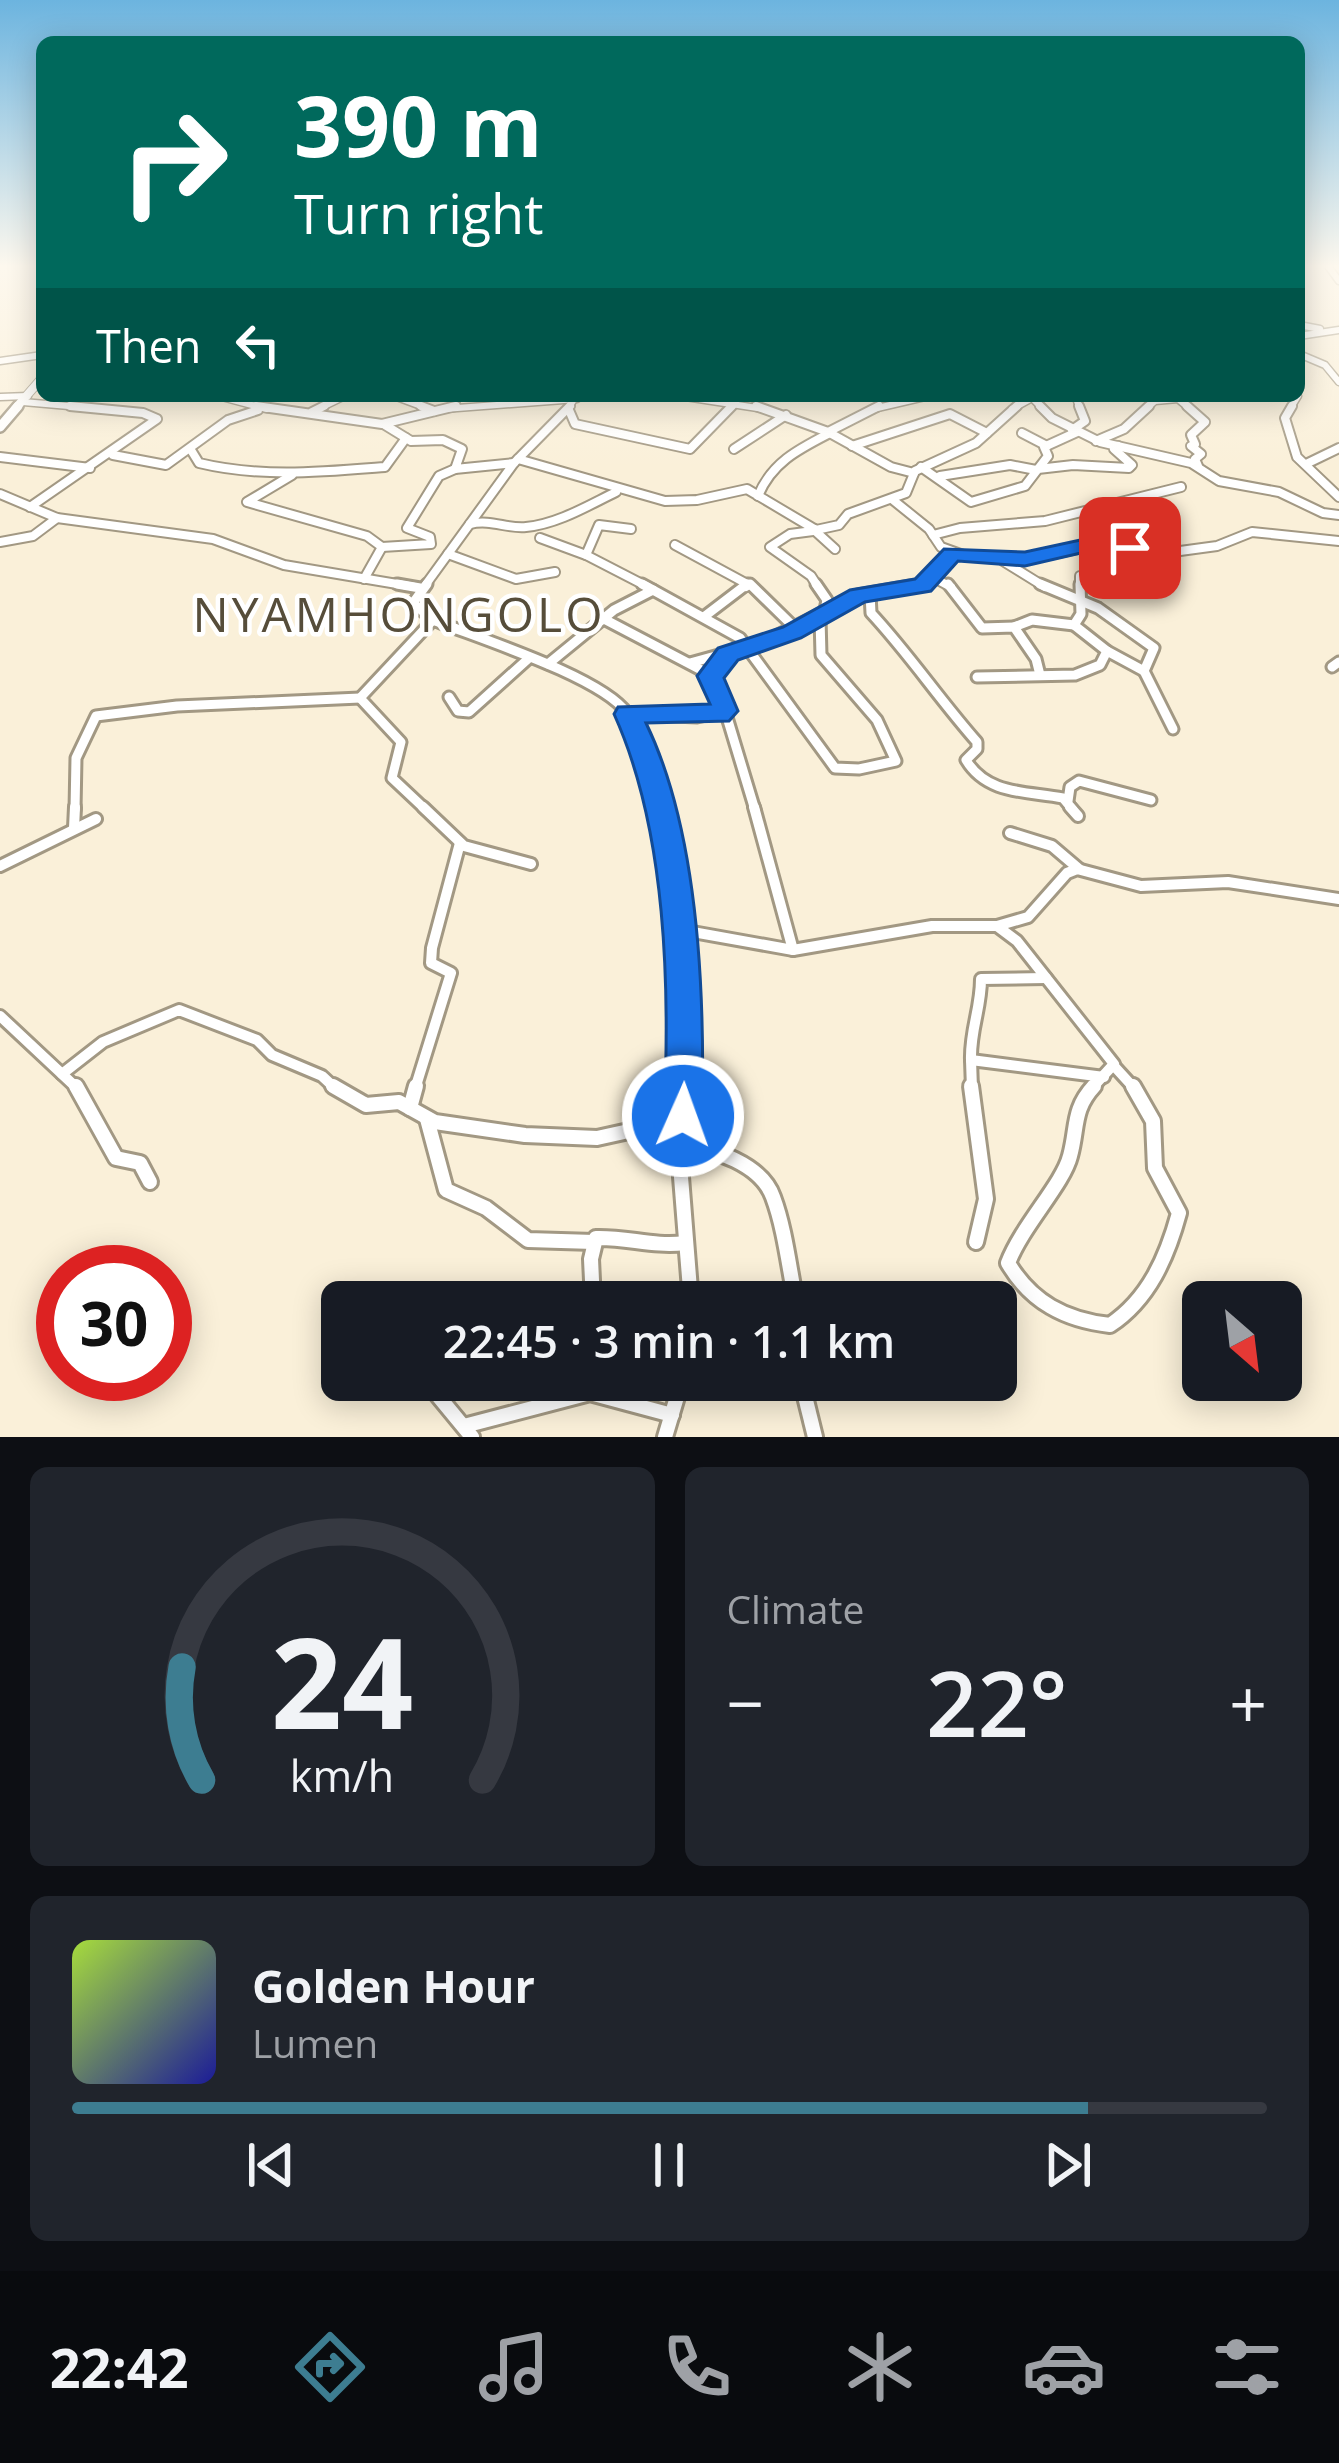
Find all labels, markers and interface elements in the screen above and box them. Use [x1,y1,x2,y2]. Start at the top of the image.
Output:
text: 390 m [294,67,542,182]
icon: right [96,84,252,240]
text: Turn right [294,176,543,250]
icon: left [225,312,291,378]
text: Then [96,315,201,376]
pin [1079,497,1181,599]
icon: arrive [1097,515,1163,581]
district label: NYAMHONGOLO [193,581,606,646]
position arrow [620,1053,746,1179]
speed limit sign: 30 [36,1245,192,1401]
north arrow [1182,1281,1302,1401]
map controls [1182,1281,1302,1401]
text: 22:45 · 3 min · 1.1 km [443,1310,895,1371]
text: Climate [727,1582,864,1635]
text: 24 [271,1596,414,1766]
text: 22° [926,1641,1067,1763]
text: − [727,1657,764,1747]
text: + [1229,1657,1267,1747]
text: km/h [290,1745,394,1804]
text: Golden Hour [252,1955,535,2016]
text: Lumen [252,2016,378,2069]
icon: previous [238,2132,304,2198]
icon: pause [636,2132,702,2198]
icon: next [1035,2132,1101,2198]
icon: directions [288,2325,372,2409]
icon: music [472,2325,556,2409]
icon: phone [655,2325,739,2409]
icon: climate [838,2325,922,2409]
icon: car [1022,2325,1106,2409]
icon: filters [1205,2325,1289,2409]
text: 22:42 [50,2330,189,2404]

